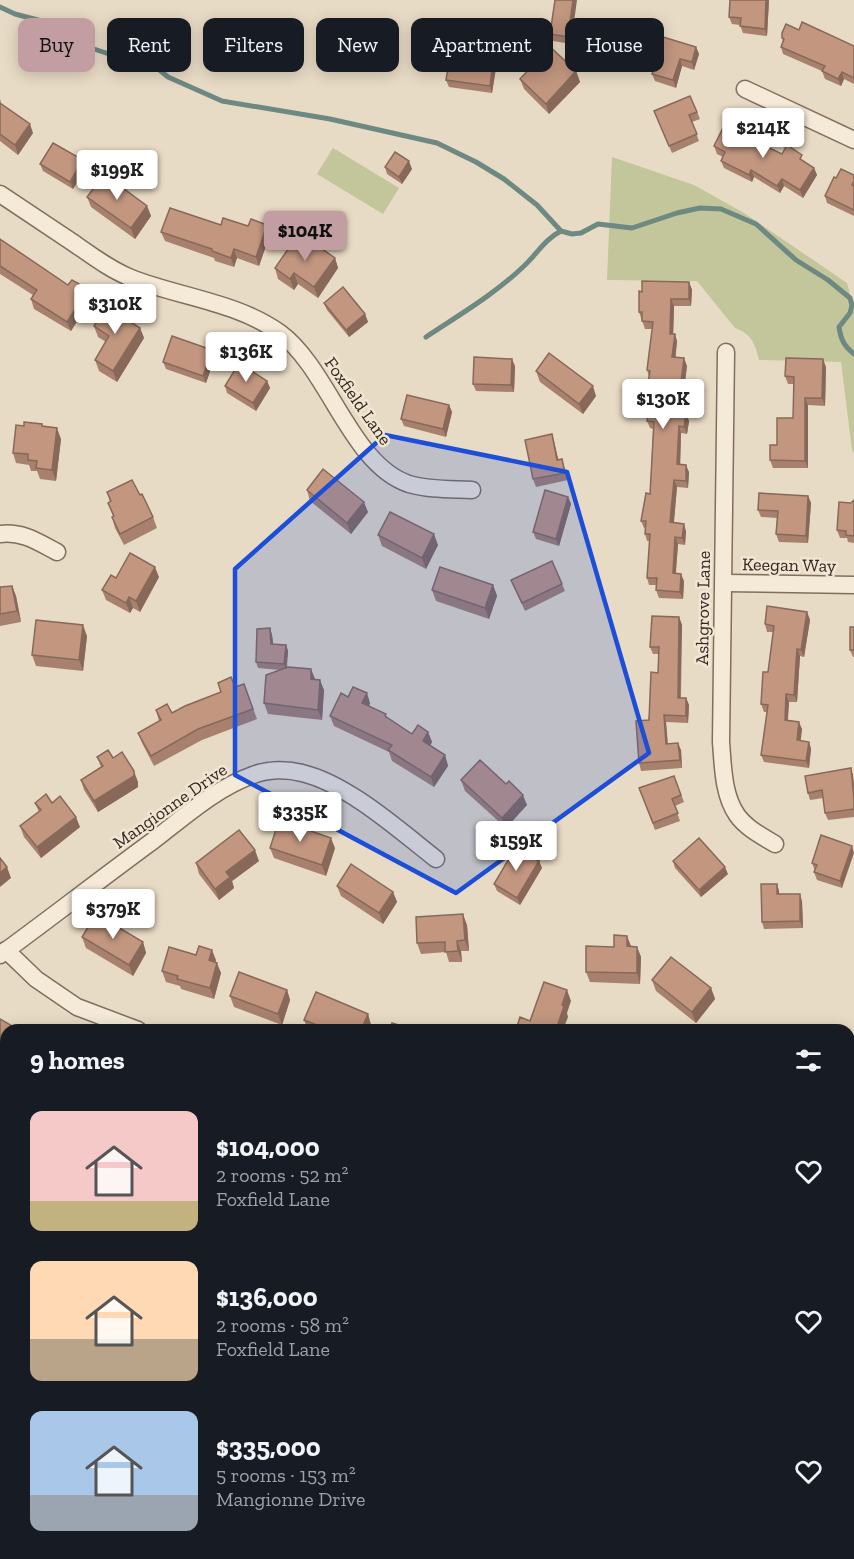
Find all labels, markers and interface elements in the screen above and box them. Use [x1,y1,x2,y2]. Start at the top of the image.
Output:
chip: Buy [18,18,95,72]
chip: Rent [107,18,191,72]
chip: Filters [203,18,304,72]
chip: New [316,18,399,72]
chip: Apartment [411,18,553,72]
chip: House [565,18,664,72]
pin: $214K [721,108,805,159]
text: $214K [736,115,790,139]
pin: $199K [75,150,159,201]
text: $199K [91,157,143,181]
pin: $104K [263,211,347,262]
text: $104K [278,218,332,242]
pin: $310K [73,284,157,335]
text: $310K [88,291,142,315]
pin: $136K [204,332,288,383]
text: $136K [220,339,272,363]
street label: Foxfield Lane [320,353,396,449]
pin: $130K [621,379,705,430]
text: $130K [636,386,690,410]
street label: Ashgrove Lane [691,550,715,666]
street label: Keegan Way [742,553,837,577]
street label: Mangionne Drive [109,758,231,854]
pin: $335K [258,792,342,843]
text: $335K [272,799,328,823]
pin: $159K [474,821,558,872]
text: $159K [490,828,542,852]
pin: $379K [71,889,155,940]
text: $379K [86,896,140,920]
text: 9 homes [30,1044,125,1076]
icon: filters [792,1044,825,1077]
text: $104,000 [216,1131,320,1163]
icon: home [78,1135,150,1207]
icon: heart [792,1155,825,1188]
text: 2 rooms · 52 m² [216,1163,349,1187]
text: Foxfield Lane [216,1187,330,1211]
text: $136,000 [216,1281,318,1313]
icon: home [78,1285,150,1357]
icon: heart [792,1305,825,1338]
text: 2 rooms · 58 m² [216,1313,349,1337]
text: Foxfield Lane [216,1337,330,1361]
text: $335,000 [216,1431,321,1463]
icon: home [78,1435,150,1507]
icon: heart [792,1455,825,1488]
text: 5 rooms · 153 m² [216,1463,356,1487]
text: Mangionne Drive [216,1487,365,1511]

